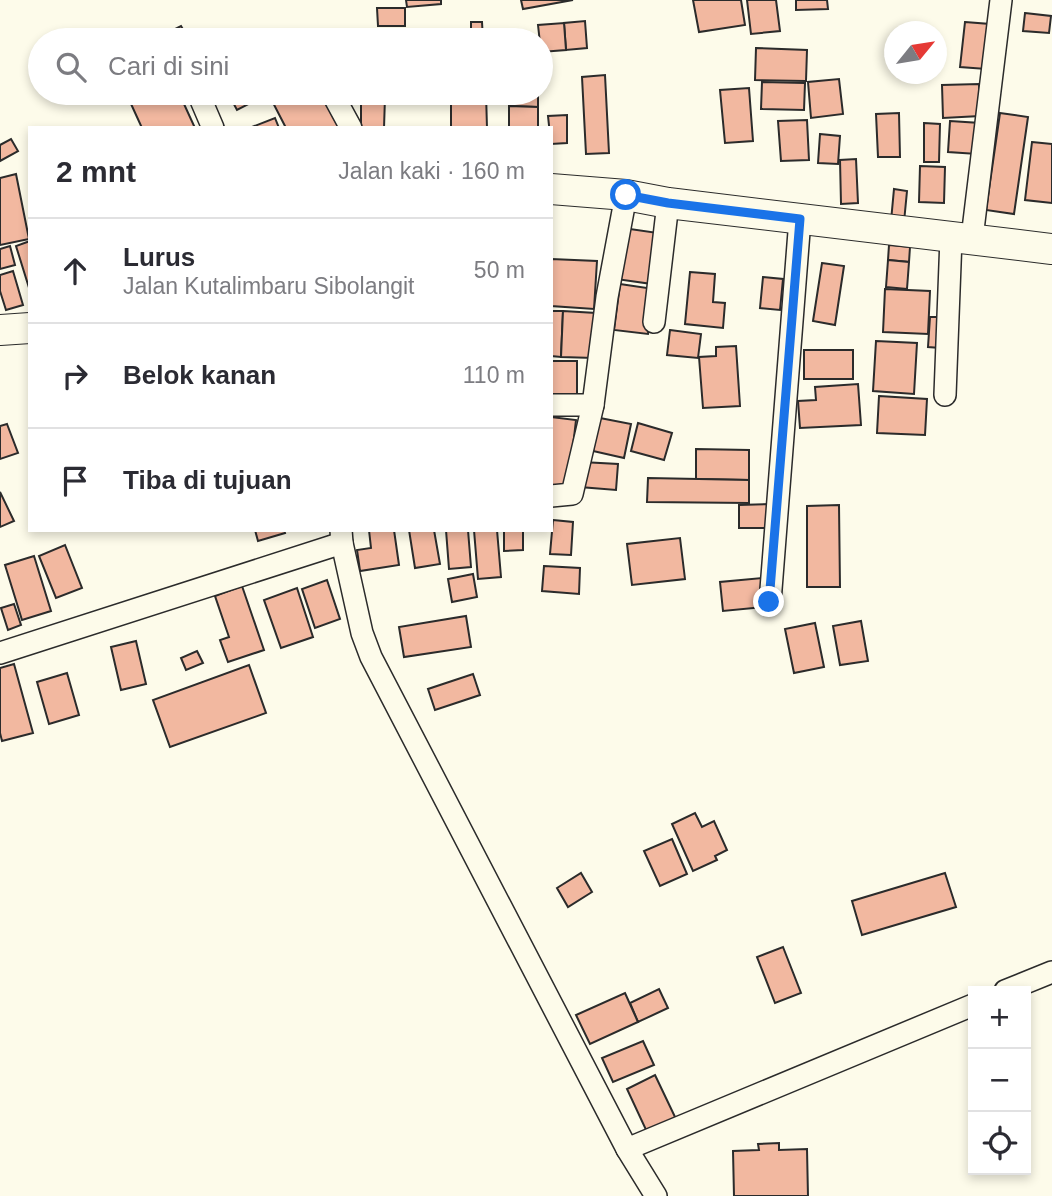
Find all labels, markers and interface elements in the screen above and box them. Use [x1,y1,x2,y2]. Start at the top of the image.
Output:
north arrow [884,21,947,84]
search box [28,28,553,105]
icon: search [52,48,90,86]
text: Cari di sini [108,51,229,81]
text: 2 mnt [56,155,136,188]
text: Jalan kaki · 160 m [338,158,525,184]
route start [610,179,641,210]
text: Lurus [123,242,195,272]
icon: ahead [56,252,94,290]
text: 50 m [474,257,525,283]
text: Jalan Kutalimbaru Sibolangit [123,273,415,299]
icon: right [56,357,94,395]
text: Belok kanan [123,360,276,390]
text: 110 m [463,362,525,388]
icon: arrive [56,462,94,500]
text: Tiba di tujuan [123,465,292,495]
route end [753,586,784,617]
map controls [968,986,1031,1175]
button: + [968,986,1031,1049]
button: − [968,1049,1031,1112]
button: locate [968,1112,1031,1175]

